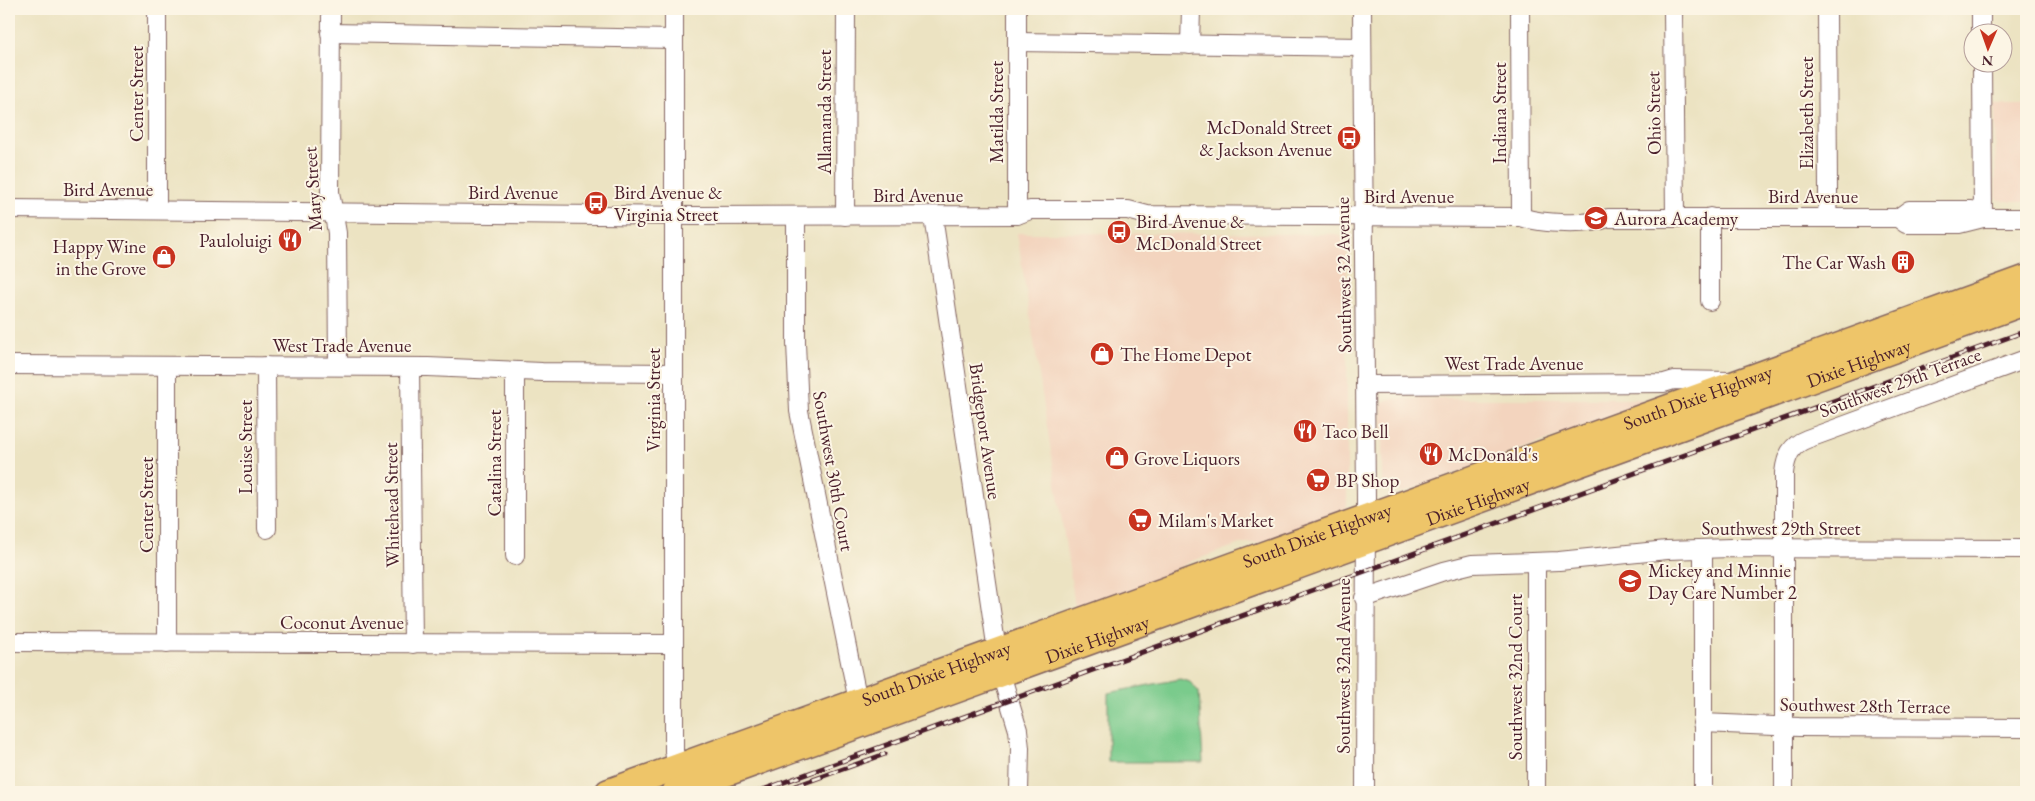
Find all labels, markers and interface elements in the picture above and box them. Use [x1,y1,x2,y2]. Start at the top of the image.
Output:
north arrow [1962,22,2012,72]
street label: Center Street [124,46,149,142]
street label: Allamanda Street [812,49,837,175]
text: N [1981,52,1994,70]
street label: Elizabeth Street [1794,56,1819,170]
street label: Matilda Street [984,61,1009,163]
street label: Indiana Street [1487,62,1512,164]
street label: Ohio Street [1640,71,1667,155]
place label: McDonald Street & Jackson Avenue [1199,115,1332,162]
bus stop icon: McDonald Street & Jackson Avenue [1336,125,1362,151]
street label: Mary Street [297,146,328,232]
street label: Bird Avenue [63,177,153,202]
street label: Bird Avenue [468,180,558,205]
place label: Bird Avenue & Virginia Street [614,180,722,227]
street label: Bird Avenue [873,183,963,208]
street label: Bird Avenue [1364,184,1454,209]
street label: Bird Avenue [1768,184,1858,209]
bus stop icon: Bird Avenue & Virginia Street [583,190,609,216]
street label: Southwest 32 Avenue [1330,197,1357,353]
school or university icon: Aurora Academy [1583,205,1609,231]
place label: Aurora Academy [1613,206,1739,231]
place label: Bird Avenue & McDonald Street [1136,209,1262,256]
bus stop icon: Bird Avenue & McDonald Street [1106,219,1132,245]
restaurant icon: Pauloluigi [277,227,303,253]
place label: Pauloluigi [199,228,272,253]
place label: Happy Wine in the Grove [53,234,146,281]
shop icon: Happy Wine in the Grove [151,244,177,270]
building icon: The Car Wash [1890,249,1916,275]
place label: The Car Wash [1782,250,1886,275]
street label: West Trade Avenue [273,333,411,358]
street label: Dixie Highway [1803,333,1915,394]
shop icon: The Home Depot [1089,341,1115,367]
place label: The Home Depot [1120,342,1252,367]
street label: Southwest 29th Terrace [1816,342,1984,423]
street label: Virginia Street [641,348,666,452]
street label: West Trade Avenue [1445,351,1583,376]
street label: South Dixie Highway [1620,359,1776,436]
street label: Bridgeport Avenue [964,361,1007,501]
street label: Southwest 30th Court [807,389,860,553]
street label: Louise Street [233,400,258,494]
street label: Catalina Street [482,409,507,517]
restaurant icon: Taco Bell [1292,418,1318,444]
place label: Taco Bell [1322,419,1389,444]
restaurant icon: McDonald's [1418,441,1444,467]
street label: Whitehead Street [378,442,405,568]
place label: McDonald's [1448,442,1538,467]
shop icon: Grove Liquors [1104,445,1130,471]
place label: Grove Liquors [1134,446,1240,471]
street label: Center Street [134,457,159,553]
supermarket icon: BP Shop [1305,467,1331,493]
place label: BP Shop [1336,468,1399,493]
street label: Dixie Highway [1422,471,1534,532]
street label: South Dixie Highway [1239,497,1396,574]
supermarket icon: Milam's Market [1127,507,1153,533]
place label: Milam's Market [1158,508,1273,533]
street label: Southwest 29th Street [1702,516,1860,541]
place label: Mickey and Minnie Day Care Number 2 [1648,558,1797,605]
school or university icon: Mickey and Minnie Day Care Number 2 [1617,568,1643,594]
street label: Southwest 32nd Avenue [1331,578,1356,754]
street label: Southwest 32nd Court [1503,594,1528,760]
street label: Dixie Highway [1042,609,1153,670]
street label: Coconut Avenue [280,610,404,635]
street label: South Dixie Highway [858,635,1015,712]
street label: Southwest 28th Terrace [1780,692,1950,719]

